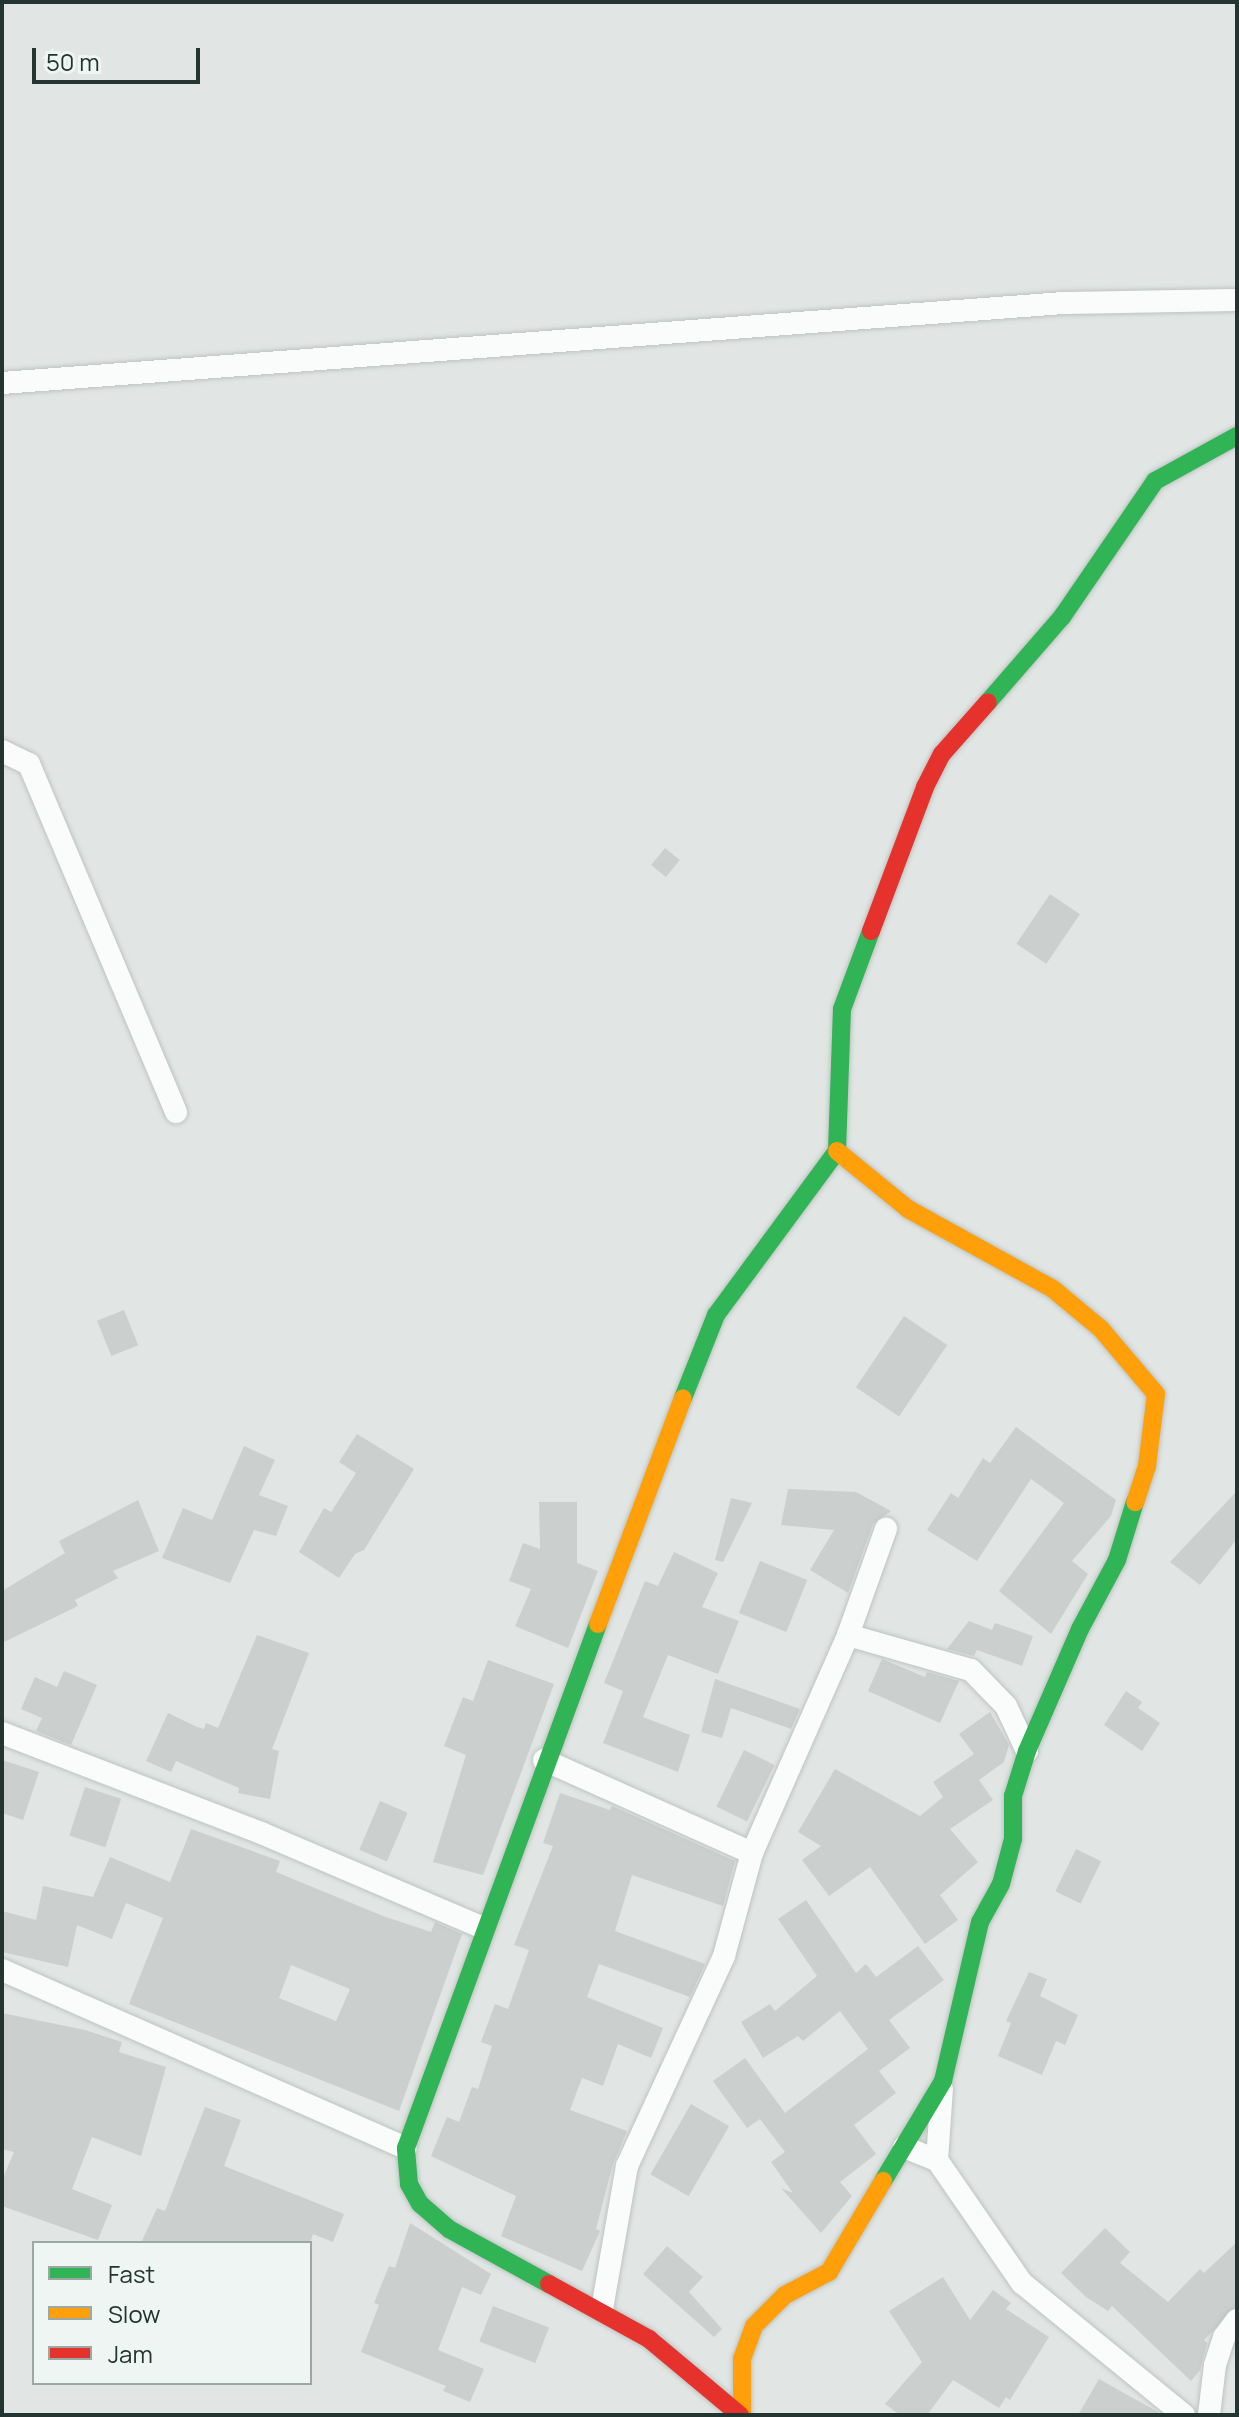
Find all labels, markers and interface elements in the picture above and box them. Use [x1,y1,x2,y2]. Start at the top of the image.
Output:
scale bar [36,32,204,82]
text: 50 m [46,45,100,78]
legend [32,2241,312,2385]
text: Fast [108,2257,155,2290]
text: Slow [108,2297,161,2330]
text: Jam [108,2337,153,2370]

